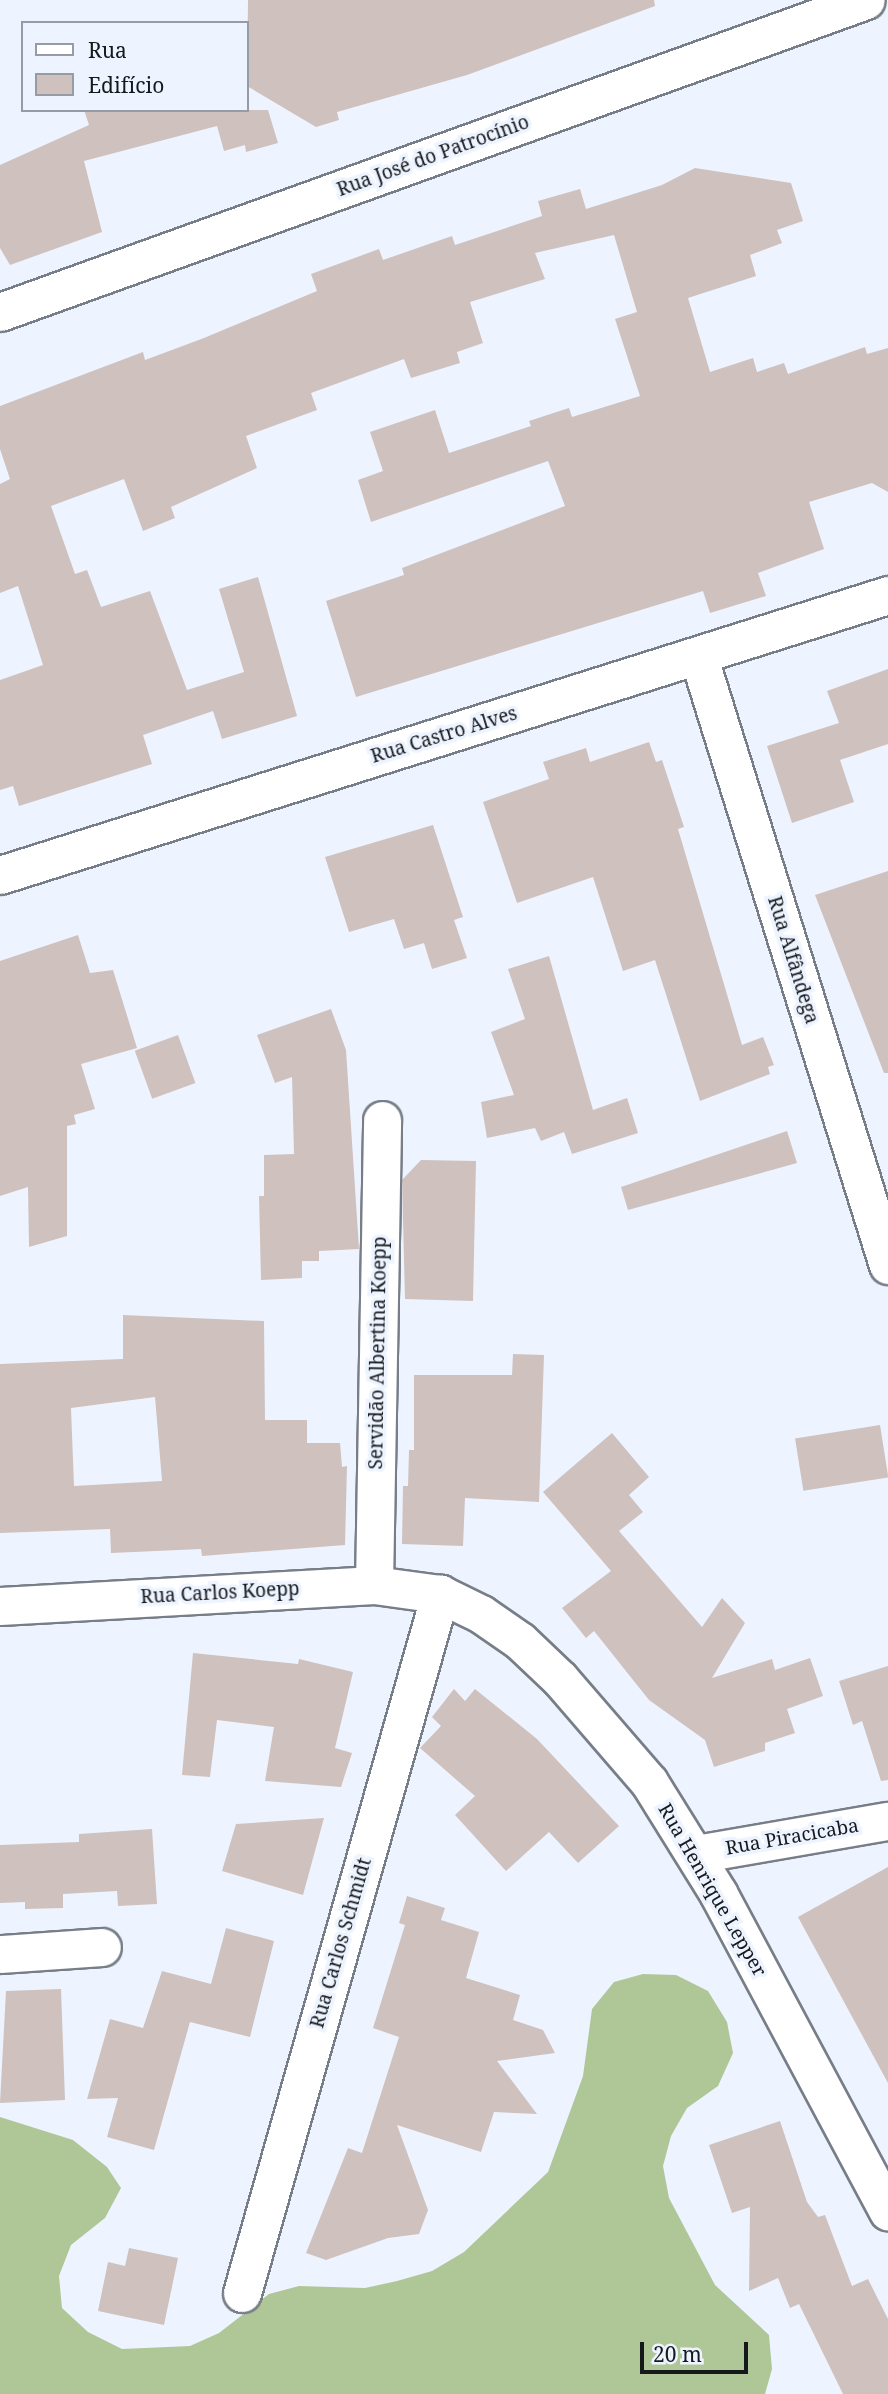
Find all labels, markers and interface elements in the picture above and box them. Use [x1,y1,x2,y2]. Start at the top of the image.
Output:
legend [21,21,248,112]
text: Rua [88,36,127,64]
text: Edifício [88,71,164,99]
street label: Rua José do Patrocínio [334,111,532,201]
street label: Rua Castro Alves [368,702,520,768]
street label: Rua Alfândega [763,893,823,1027]
street label: Servidão Albertina Koepp [365,1236,391,1470]
street label: Rua Carlos Koepp [140,1577,300,1609]
street label: Rua Henrique Lepper [653,1799,771,1981]
street label: Rua Piracicaba [724,1814,860,1860]
street label: Rua Carlos Schmidt [306,1855,376,2031]
scale bar [643,2328,752,2372]
text: 20 m [653,2340,702,2368]

